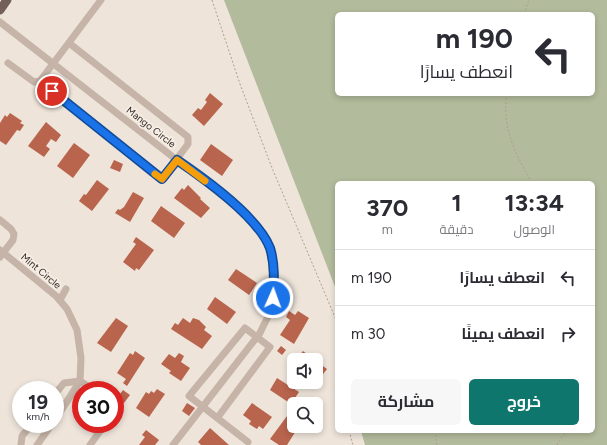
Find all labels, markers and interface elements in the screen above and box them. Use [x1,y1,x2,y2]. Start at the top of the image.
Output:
text: 190 m [436,21,513,55]
icon: left [527,28,579,80]
text: انعطف يسارًا [420,61,513,83]
pin [35,74,69,108]
icon: arrive [41,80,63,102]
street label: Mango Circle [124,104,179,151]
text: 1 [451,188,462,217]
text: 13:34 [505,188,564,217]
text: 370 [366,193,408,222]
text: m [382,222,393,237]
text: دقيقة [440,222,473,237]
text: الوصول [514,222,555,237]
street label: Mint Circle [18,250,64,292]
icon: left [557,267,579,289]
text: 190 m [351,269,392,287]
text: انعطف يسارًا [460,269,545,287]
position arrow [252,277,294,319]
icon: right [557,323,579,345]
text: 30 m [351,325,385,343]
text: انعطف يمينًا [461,325,545,343]
map controls [287,353,323,433]
button: sound [287,353,323,389]
button: مشاركة [351,379,461,425]
button: خروج [469,379,579,425]
speed limit sign: 30 [72,381,124,433]
text: 19 [28,390,48,414]
button: search [287,397,323,433]
text: km/h [27,410,49,423]

